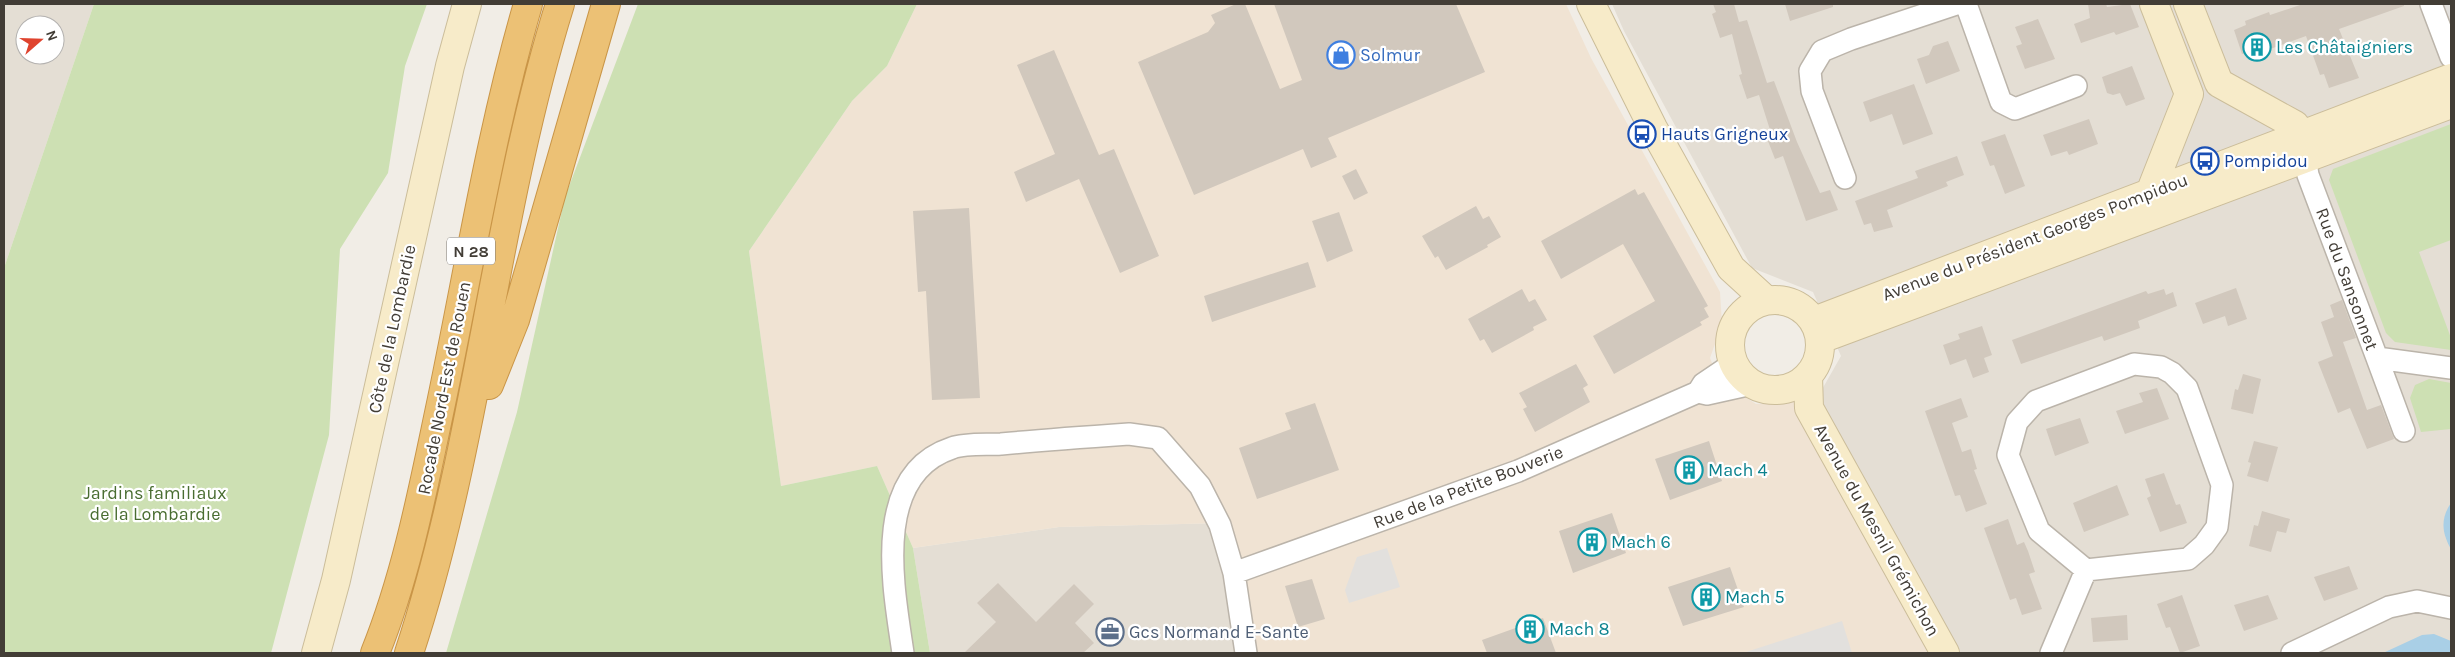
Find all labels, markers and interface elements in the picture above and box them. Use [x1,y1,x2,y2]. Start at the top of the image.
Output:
north arrow [15,15,65,65]
text: N [42,28,61,43]
building icon: Les Châtaigniers [2242,32,2272,62]
place label: Les Châtaigniers [2276,36,2413,58]
shop icon: Solmur [1326,40,1356,70]
place label: Solmur [1360,44,1420,66]
bus stop icon: Hauts Grigneux [1627,119,1657,149]
place label: Hauts Grigneux [1661,123,1788,145]
bus stop icon: Pompidou [2190,146,2220,176]
place label: Pompidou [2224,150,2308,172]
street label: Avenue du Président Georges Pompidou [1879,168,2191,306]
street label: Rue du Sansonnet [2311,205,2383,353]
road number: N 28 [447,238,495,264]
street label: Côte de la Lombardie [363,243,421,415]
street label: Rocade Nord-Est de Rouen [413,280,475,496]
street label: Avenue du Mesnil Grémichon [1809,420,1945,640]
street label: Rue de la Petite Bouverie [1370,441,1566,533]
building icon: Mach 4 [1674,455,1704,485]
place label: Mach 4 [1708,459,1768,481]
park label: Jardins familiaux de la Lombardie [83,482,227,525]
building icon: Mach 6 [1577,527,1607,557]
place label: Mach 6 [1611,531,1671,553]
building icon: Mach 5 [1691,582,1721,612]
place label: Mach 5 [1725,586,1785,608]
building icon: Mach 8 [1515,614,1545,644]
office icon: Gcs Normand E-Sante [1095,617,1125,647]
place label: Mach 8 [1549,618,1610,640]
place label: Gcs Normand E-Sante [1129,621,1309,643]

